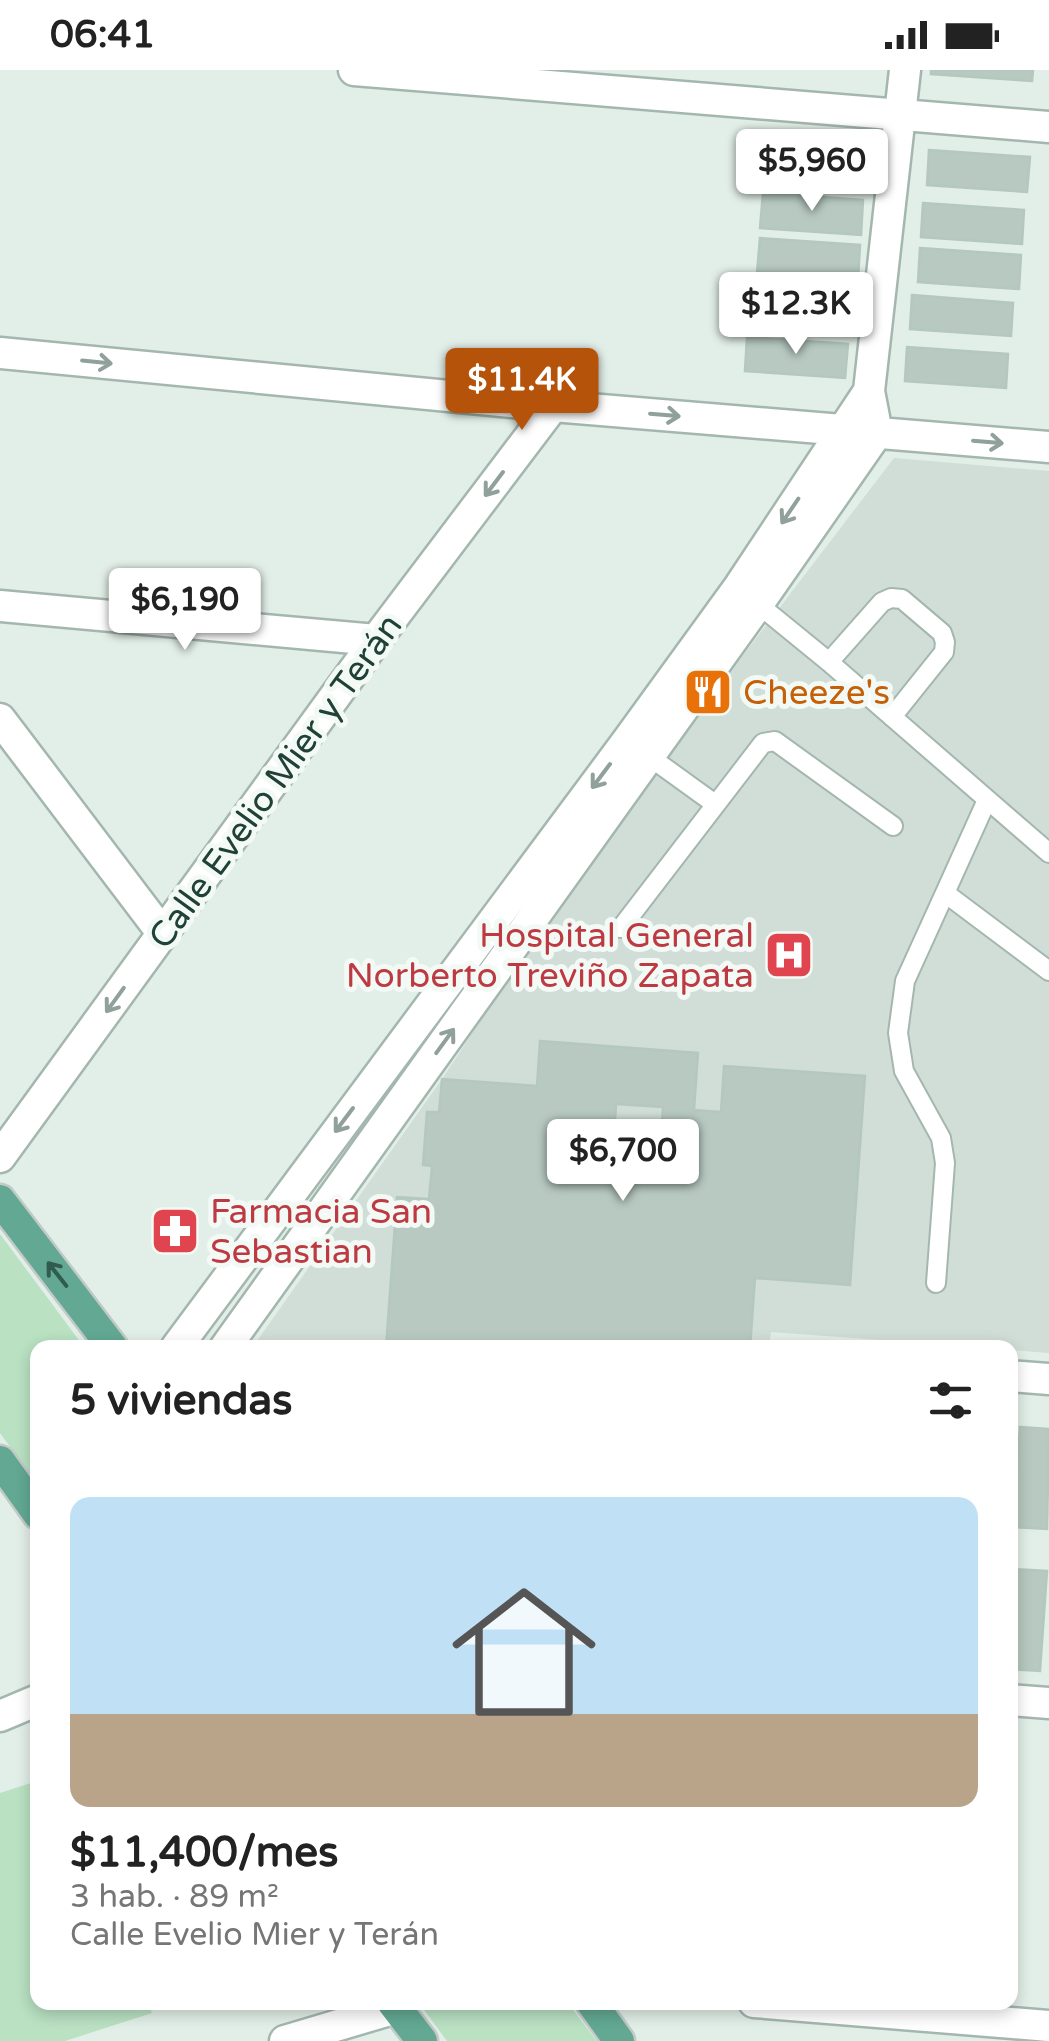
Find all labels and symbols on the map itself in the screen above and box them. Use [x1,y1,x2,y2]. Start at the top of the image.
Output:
pin: $5,960 [731,129,893,214]
pin: $12.3K [715,272,877,357]
pin: $11.4K [441,348,603,433]
one-way arrow [80,353,113,372]
one-way arrow [648,406,680,425]
one-way arrow [972,433,1004,452]
one-way arrow [483,470,504,497]
one-way arrow [779,497,800,525]
pin: $6,190 [104,568,266,653]
street label: Calle Evelio Mier y Terán [140,606,411,957]
restaurant icon: Cheeze's [682,666,734,718]
place label: Cheeze's [743,672,890,714]
one-way arrow [591,762,612,789]
place label: Hospital General Norberto Treviño Zapata [346,915,754,997]
hospital icon: Hospital General Norberto Treviño Zapata [763,929,815,981]
one-way arrow [105,986,126,1013]
one-way arrow [434,1027,455,1055]
one-way arrow [334,1106,355,1133]
pin: $6,700 [542,1119,704,1204]
place label: Farmacia San Sebastian [210,1191,432,1273]
pharmacy icon: Farmacia San Sebastian [149,1205,201,1257]
one-way arrow [46,1261,67,1288]

